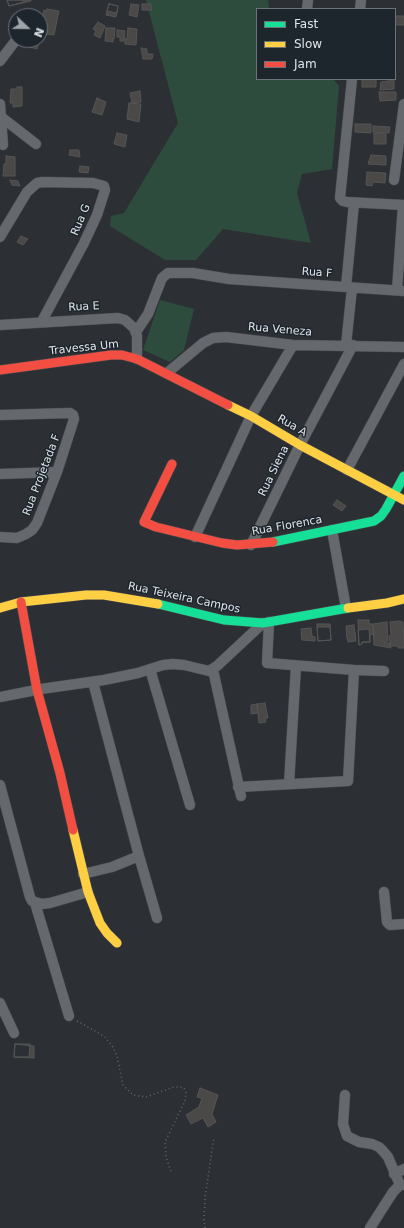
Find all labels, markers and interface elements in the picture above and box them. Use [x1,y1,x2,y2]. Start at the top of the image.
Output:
north arrow [8,8,48,48]
legend [256,8,396,80]
text: Fast [294,17,318,31]
text: N [31,26,46,39]
text: Slow [294,37,322,51]
text: Jam [294,57,317,71]
street label: Rua G [69,202,93,238]
street label: Rua F [301,265,333,281]
street label: Rua E [68,300,100,314]
street label: Rua Veneza [248,321,312,339]
street label: Travessa Um [48,338,120,358]
street label: Rua A [275,412,309,440]
street label: Rua Projetada F [20,432,64,518]
street label: Rua Siena [256,443,292,499]
street label: Rua Florenca [251,513,323,539]
street label: Rua Teixeira Campos [127,580,241,616]

